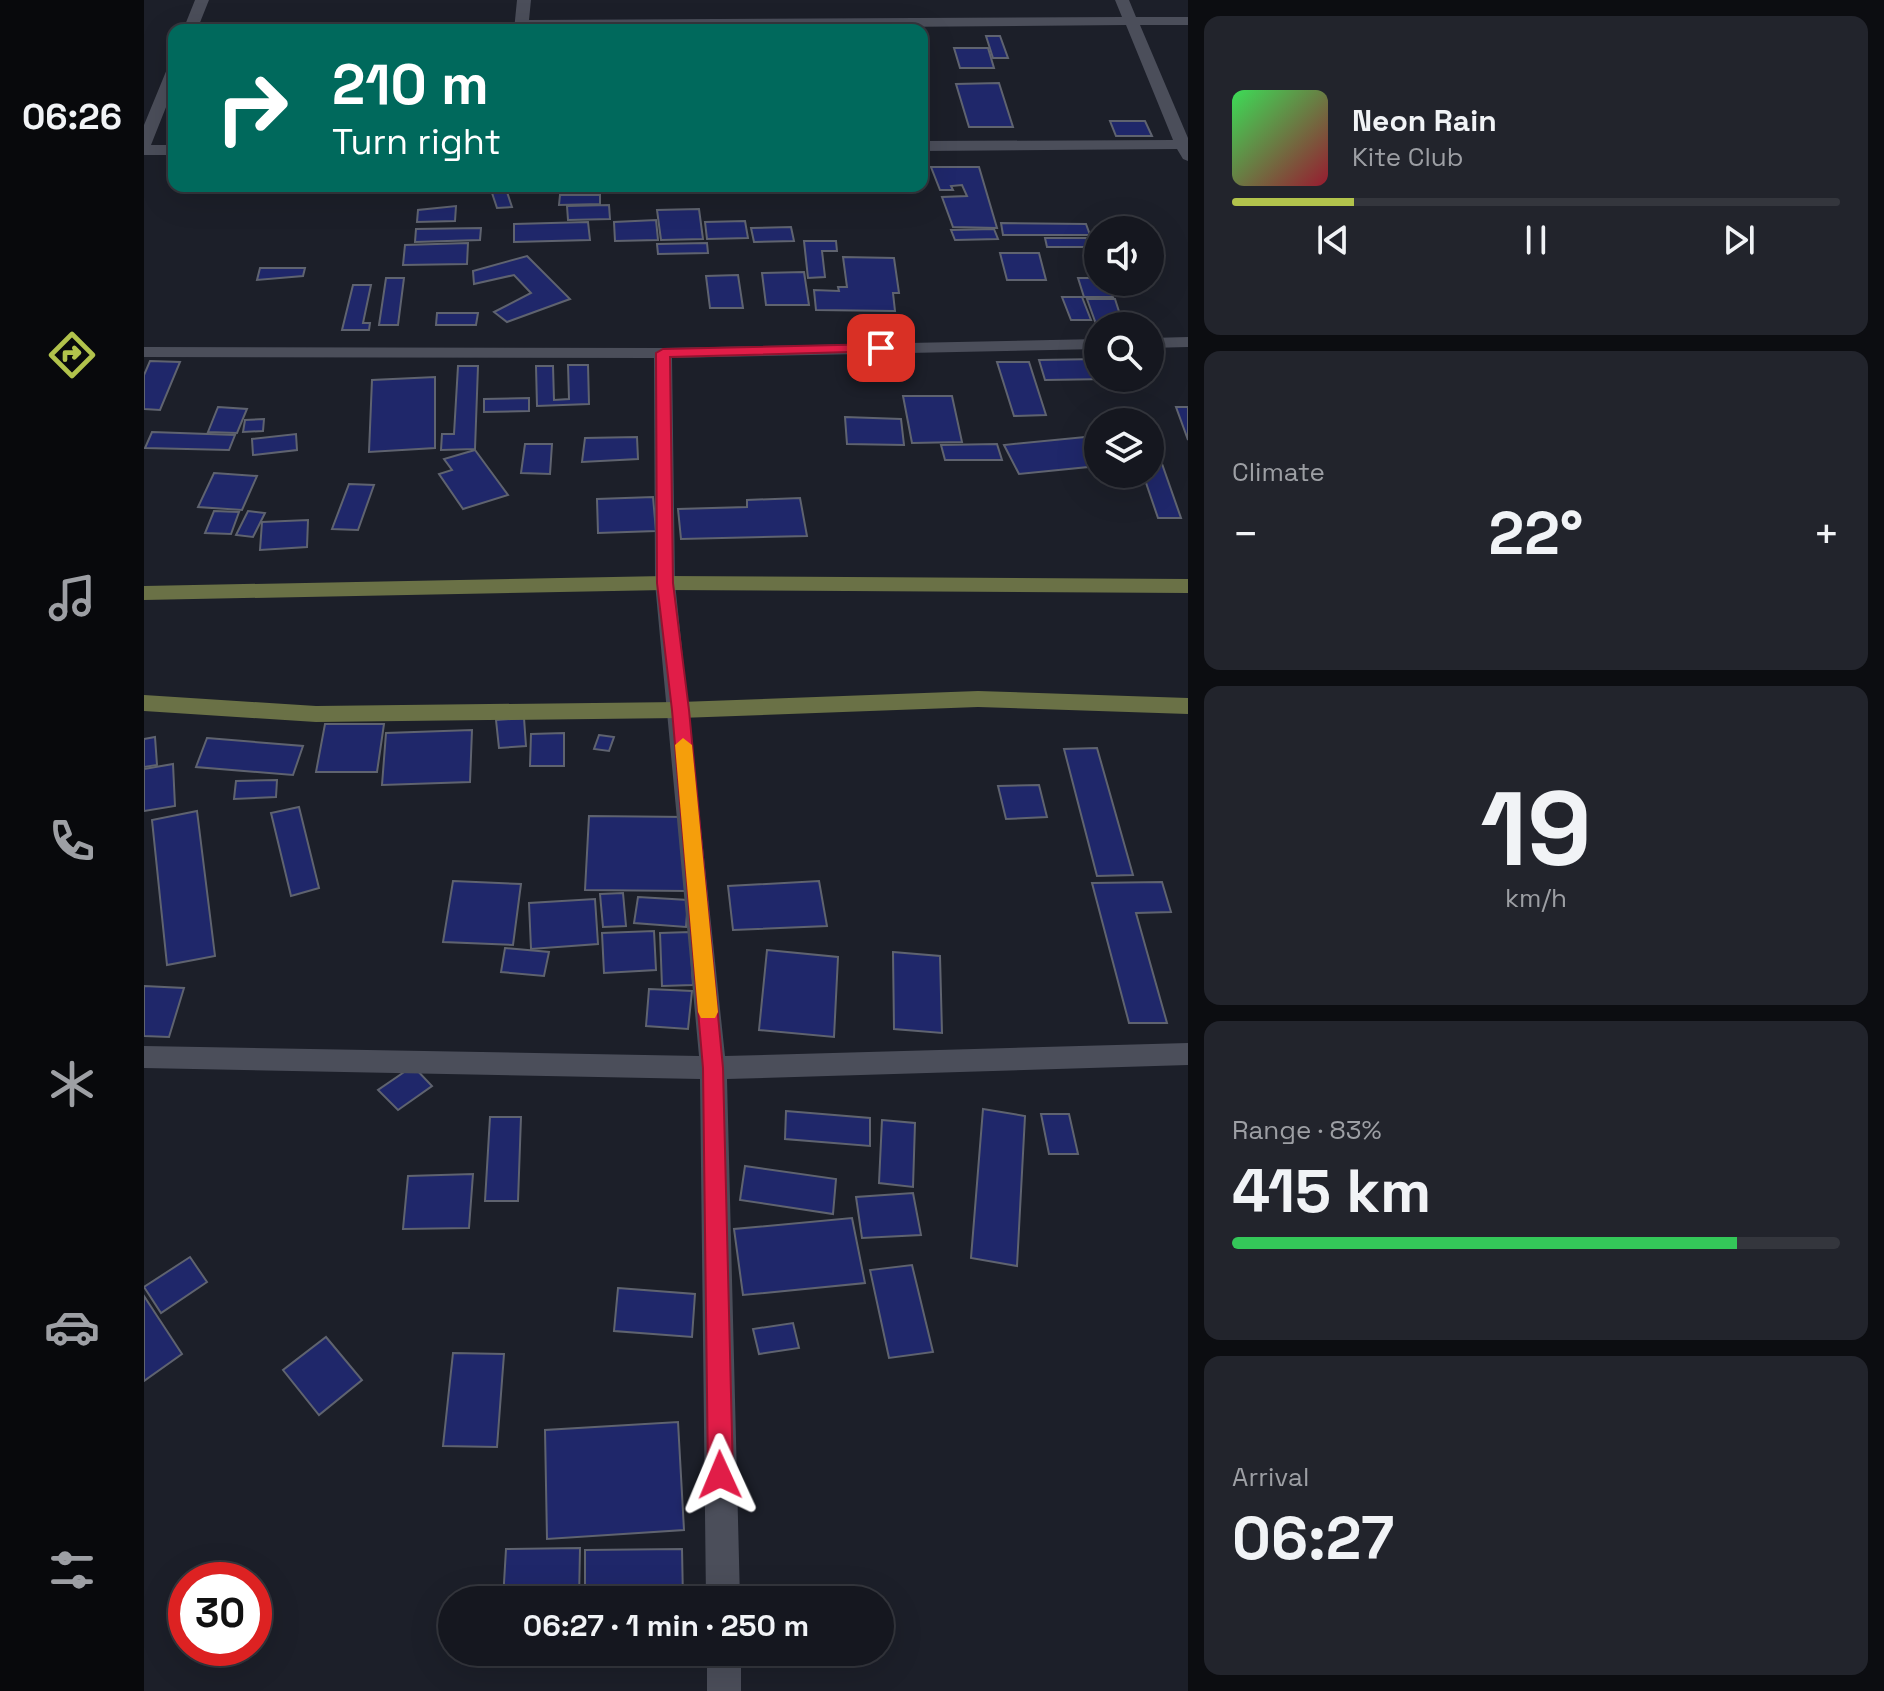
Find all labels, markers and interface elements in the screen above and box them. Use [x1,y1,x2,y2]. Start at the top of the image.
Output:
text: 210 m [332,49,489,120]
icon: right [200,56,304,160]
text: 06:26 [22,94,122,140]
text: Neon Rain [1352,101,1497,140]
text: Turn right [332,119,501,165]
text: Kite Club [1352,140,1464,174]
map controls [1084,216,1164,488]
button: sound [1084,216,1164,296]
icon: previous [1311,218,1355,262]
icon: pause [1514,218,1558,262]
icon: next [1717,218,1761,262]
button: search [1084,312,1164,392]
pin [847,314,915,382]
icon: arrive [859,326,903,370]
icon: directions [44,327,100,383]
button: layers [1084,408,1164,488]
text: Climate [1232,455,1325,489]
text: 22° [1489,495,1583,572]
text: − [1232,506,1259,562]
text: + [1813,506,1840,562]
icon: music [44,570,100,626]
text: 19 [1480,763,1592,895]
icon: phone [44,813,100,869]
text: km/h [1505,881,1567,915]
icon: climate [44,1056,100,1112]
text: Range · 83% [1232,1113,1382,1147]
text: 415 km [1232,1153,1431,1230]
icon: car [44,1299,100,1355]
position arrow [678,1433,762,1517]
text: Arrival [1232,1460,1309,1494]
text: 06:27 [1232,1500,1394,1577]
icon: filters [44,1542,100,1598]
speed limit sign: 30 [168,1562,272,1666]
text: 06:27 · 1 min · 250 m [523,1606,809,1645]

